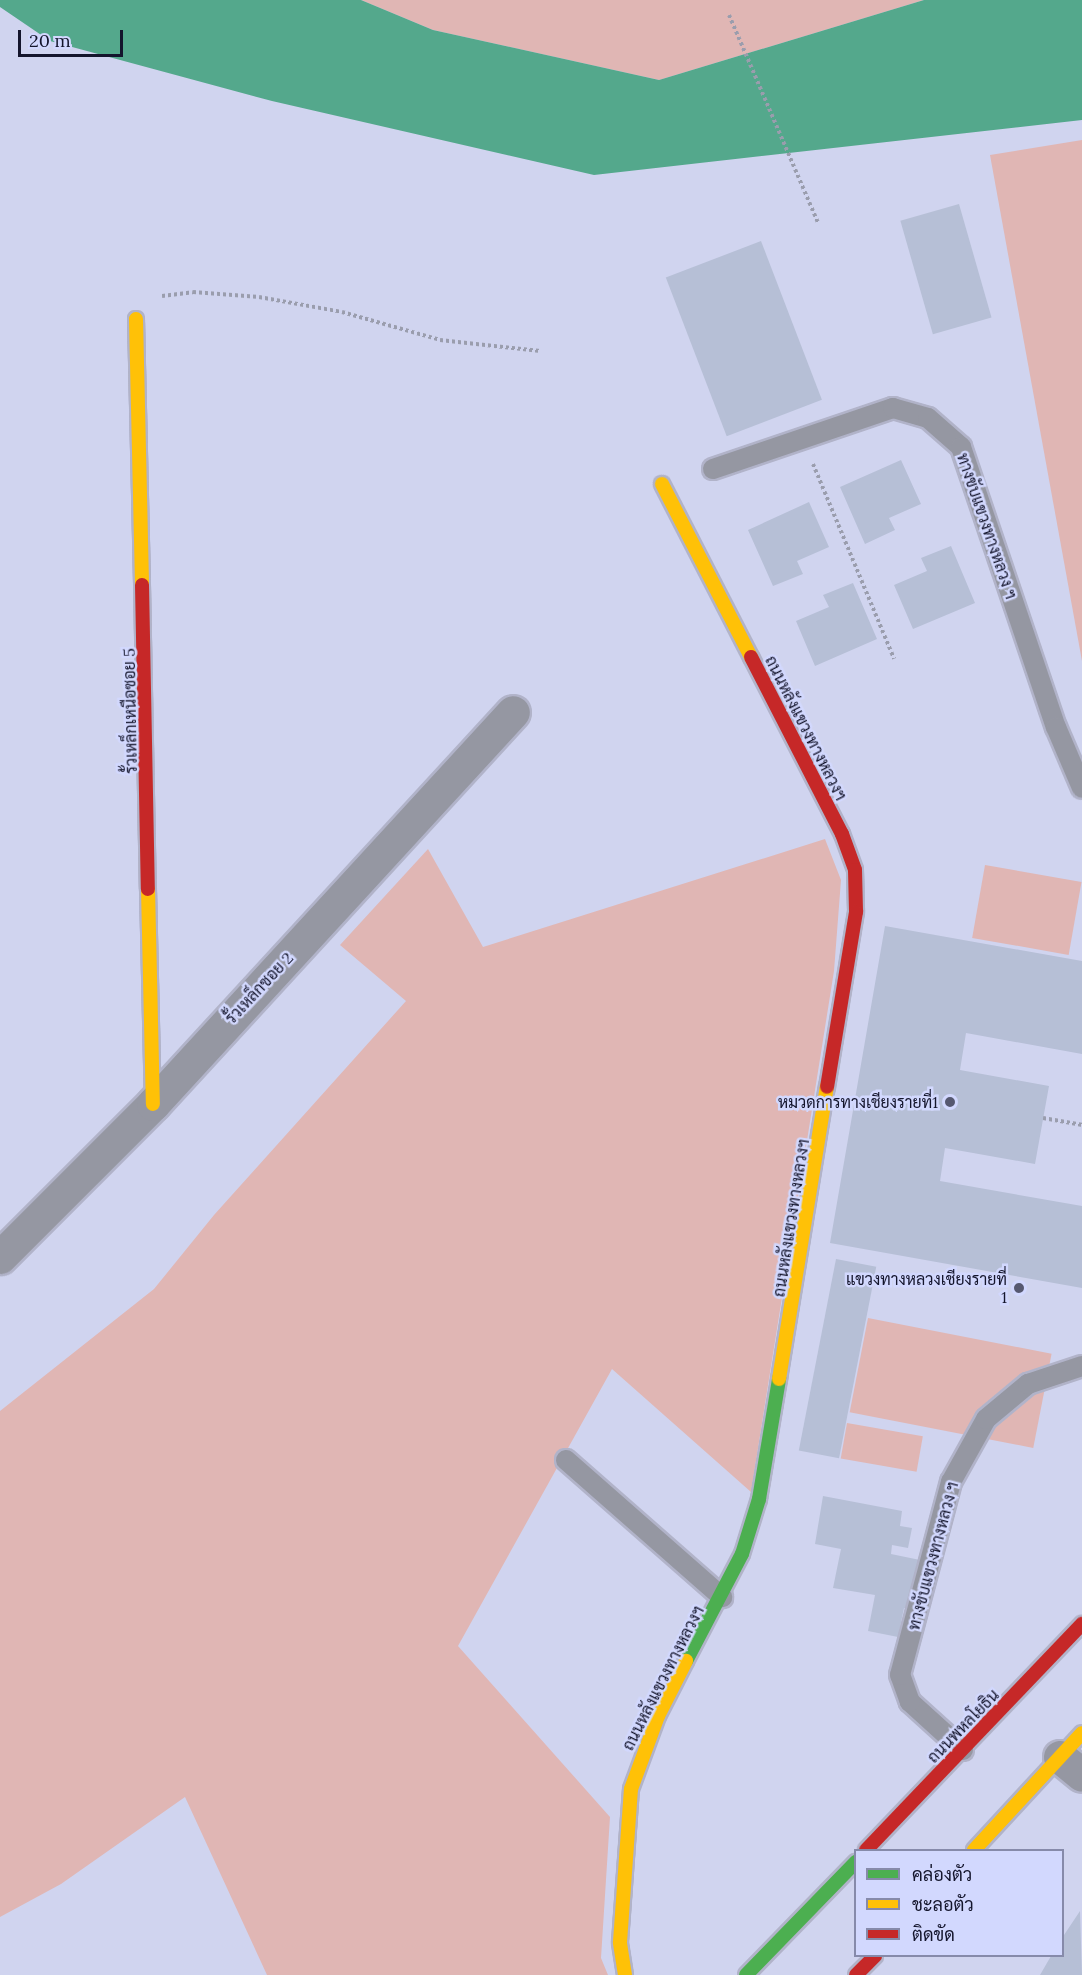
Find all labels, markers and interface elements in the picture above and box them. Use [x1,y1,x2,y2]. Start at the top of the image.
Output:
scale bar [21,18,126,56]
text: 20 m [29,29,71,52]
street label: ทางขับแขวงทางหลวง ฯ [953,451,1021,601]
street label: รั้วเหล็กเหนือซอย 5 [119,648,141,774]
street label: ถนนหลังแขวงทางหลวงฯ [761,652,851,804]
street label: รั้วเหล็กซอย 2 [221,948,297,1028]
place label: หมวดการทางเชียงรายที่1 [778,1092,938,1112]
marker: หมวดการทางเชียงรายที่1 [943,1095,957,1109]
street label: ถนนหลังแขวงทางหลวงฯ [769,1138,813,1298]
place label: แขวงทางหลวงเชียงรายที่ 1 [846,1269,1007,1307]
marker: แขวงทางหลวงเชียงรายที่ 1 [1012,1281,1026,1295]
street label: ทางขับแขวงทางหลวง ฯ [904,1480,962,1632]
street label: ถนนหลังแขวงทางหลวงฯ [618,1602,708,1754]
street label: ถนนพหลโยธิน [923,1685,1003,1767]
legend [854,1849,1064,1957]
text: คล่องตัว [912,1863,972,1886]
text: ชะลอตัว [912,1893,974,1916]
text: ติดขัด [912,1923,955,1946]

